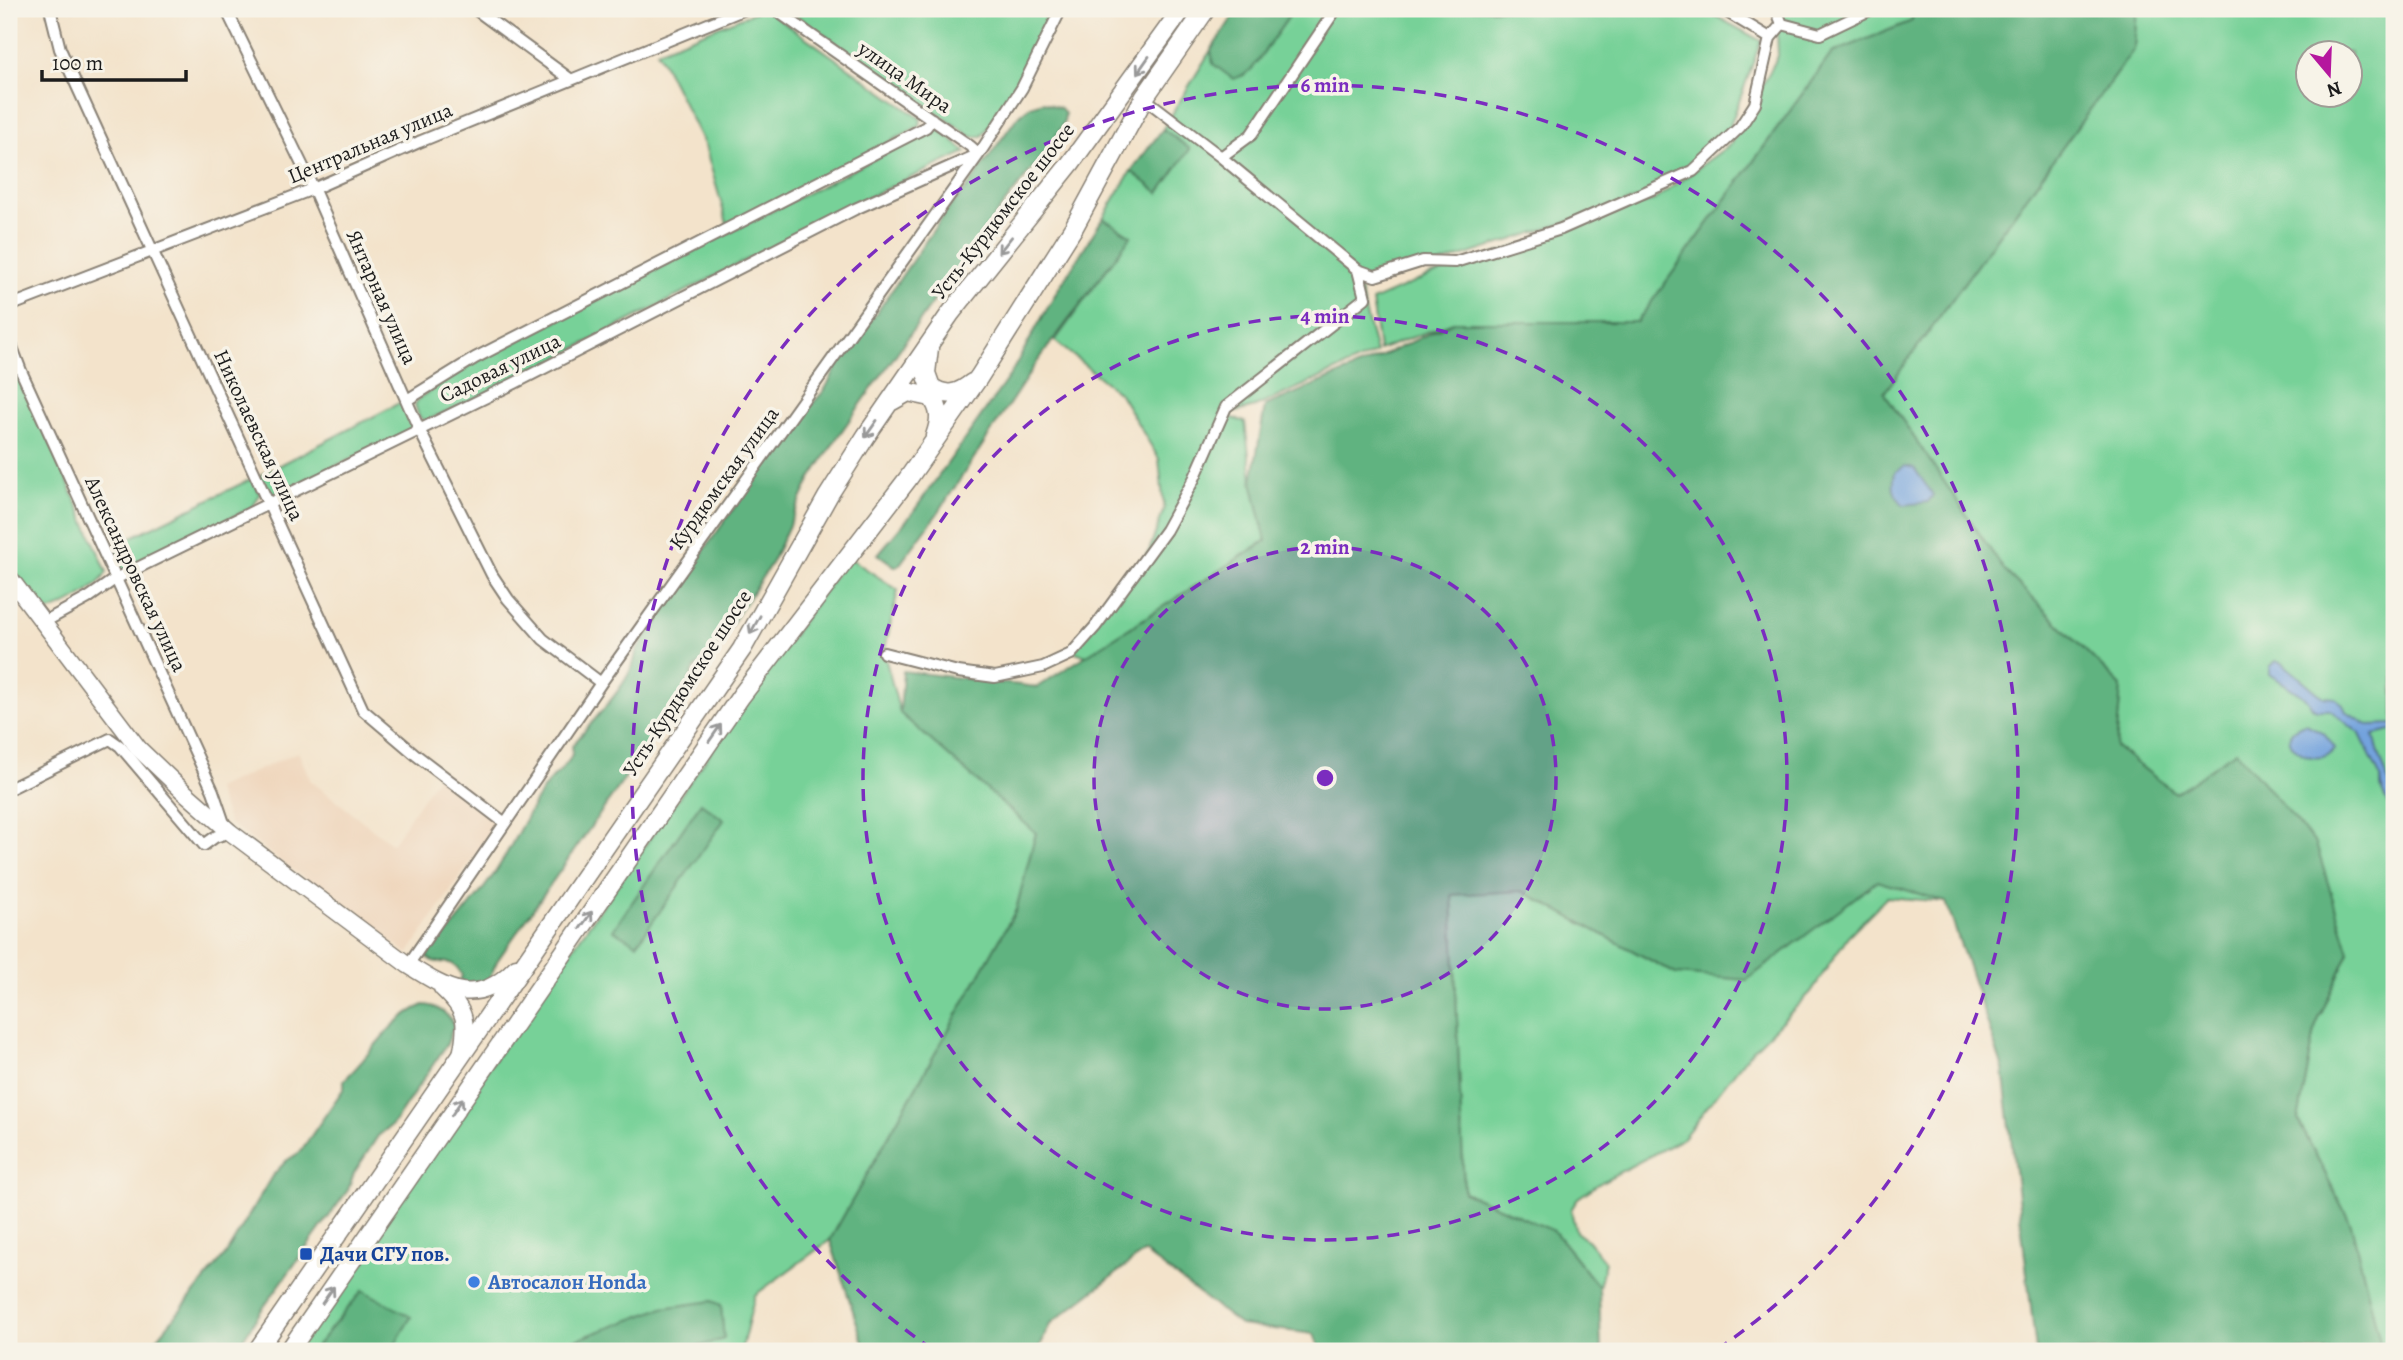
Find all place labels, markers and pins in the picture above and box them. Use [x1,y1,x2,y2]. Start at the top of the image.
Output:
centre of rings [1313,766,1337,790]
place label: Дачи СГУ пов. [320,1240,450,1268]
marker: Дачи СГУ пов. [298,1246,314,1262]
place label: Автосалон Honda [487,1268,648,1296]
marker: Автосалон Honda [466,1274,482,1290]

